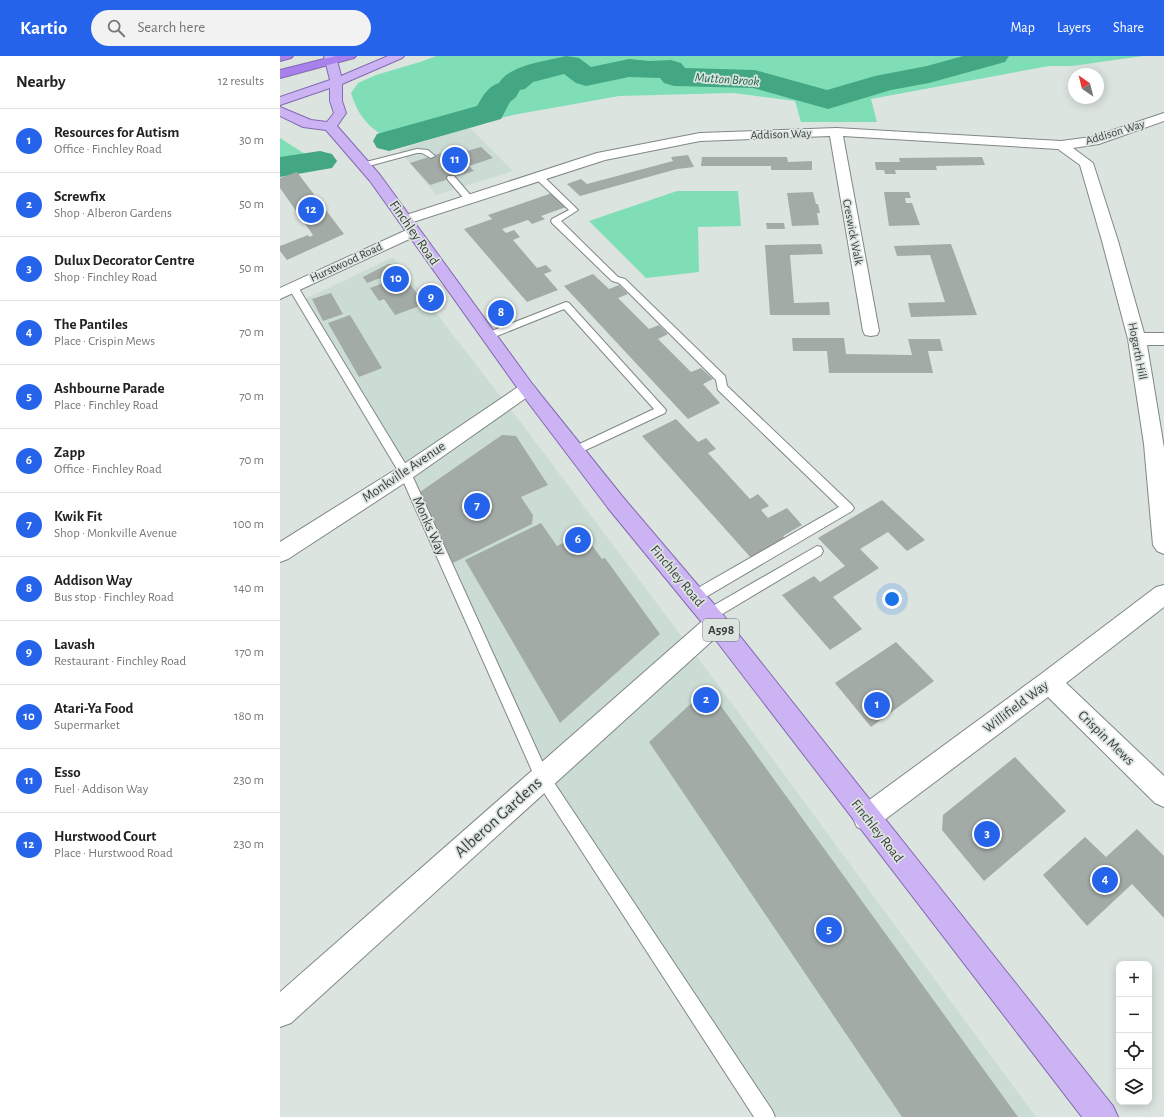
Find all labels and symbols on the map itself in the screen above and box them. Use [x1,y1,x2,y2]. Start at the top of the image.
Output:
north arrow [1068,68,1104,104]
water label: Mutton Brook [694,71,760,89]
street label: Addison Way [1084,117,1146,148]
street label: Addison Way [750,127,812,142]
pin: 11 [442,145,468,175]
pin: 12 [298,195,324,225]
street label: Finchley Road [387,198,441,268]
street label: Creswick Walk [841,198,865,267]
street label: Hurstwood Road [308,240,384,284]
pin: 10 [383,264,409,294]
pin: 9 [418,283,444,313]
pin: 8 [488,298,514,328]
street label: Hogarth Hill [1127,321,1149,381]
street label: Monkville Avenue [360,439,448,505]
pin: 7 [464,491,490,521]
street label: Monks Way [410,495,448,557]
pin: 6 [565,525,591,555]
street label: Finchley Road [647,543,707,609]
your location [882,589,902,609]
road number: A598 [703,619,739,641]
street label: Willifield Way [981,678,1051,736]
pin: 2 [693,685,719,715]
pin: 1 [864,690,890,720]
street label: Crispin Mews [1075,708,1137,768]
street label: Alberon Gardens [451,774,545,860]
street label: Finchley Road [848,797,906,865]
pin: 3 [974,819,1000,849]
pin: 4 [1092,865,1118,895]
pin: 5 [816,915,842,945]

